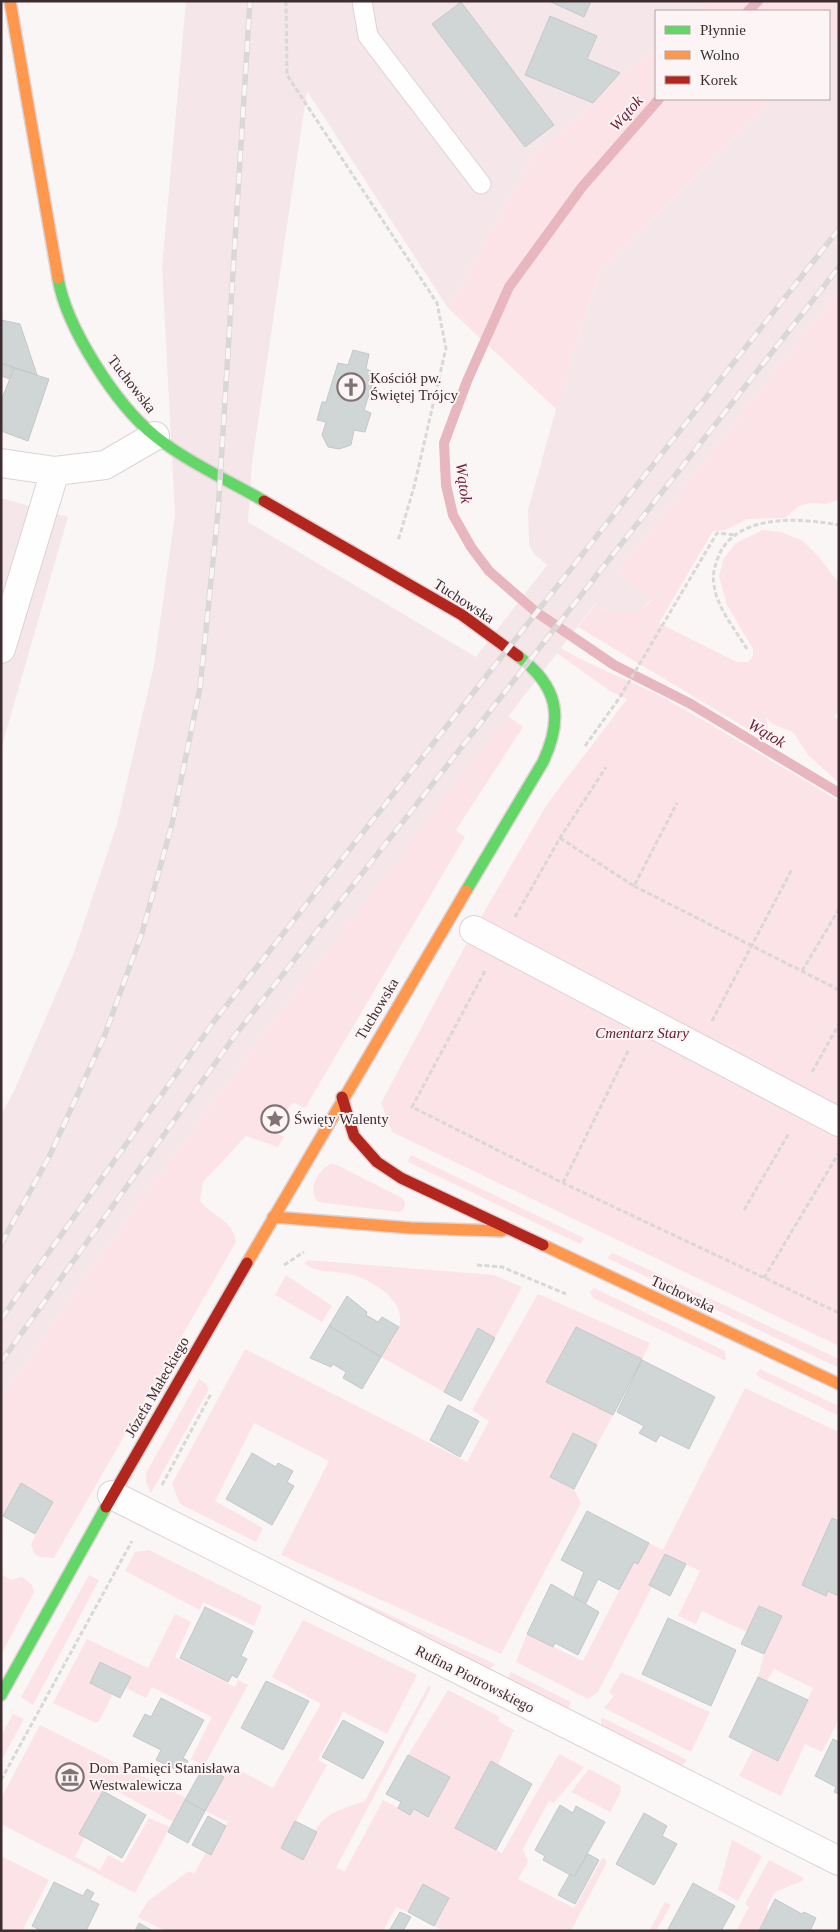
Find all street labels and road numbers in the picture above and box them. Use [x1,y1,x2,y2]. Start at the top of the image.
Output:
street label: Tuchowska [105,352,160,416]
street label: Tuchowska [431,576,497,627]
street label: Tuchowska [352,975,402,1043]
street label: Tuchowska [649,1272,718,1316]
street label: Józefa Małeckiego [122,1334,192,1440]
street label: Rufina Piotrowskiego [413,1642,537,1716]

